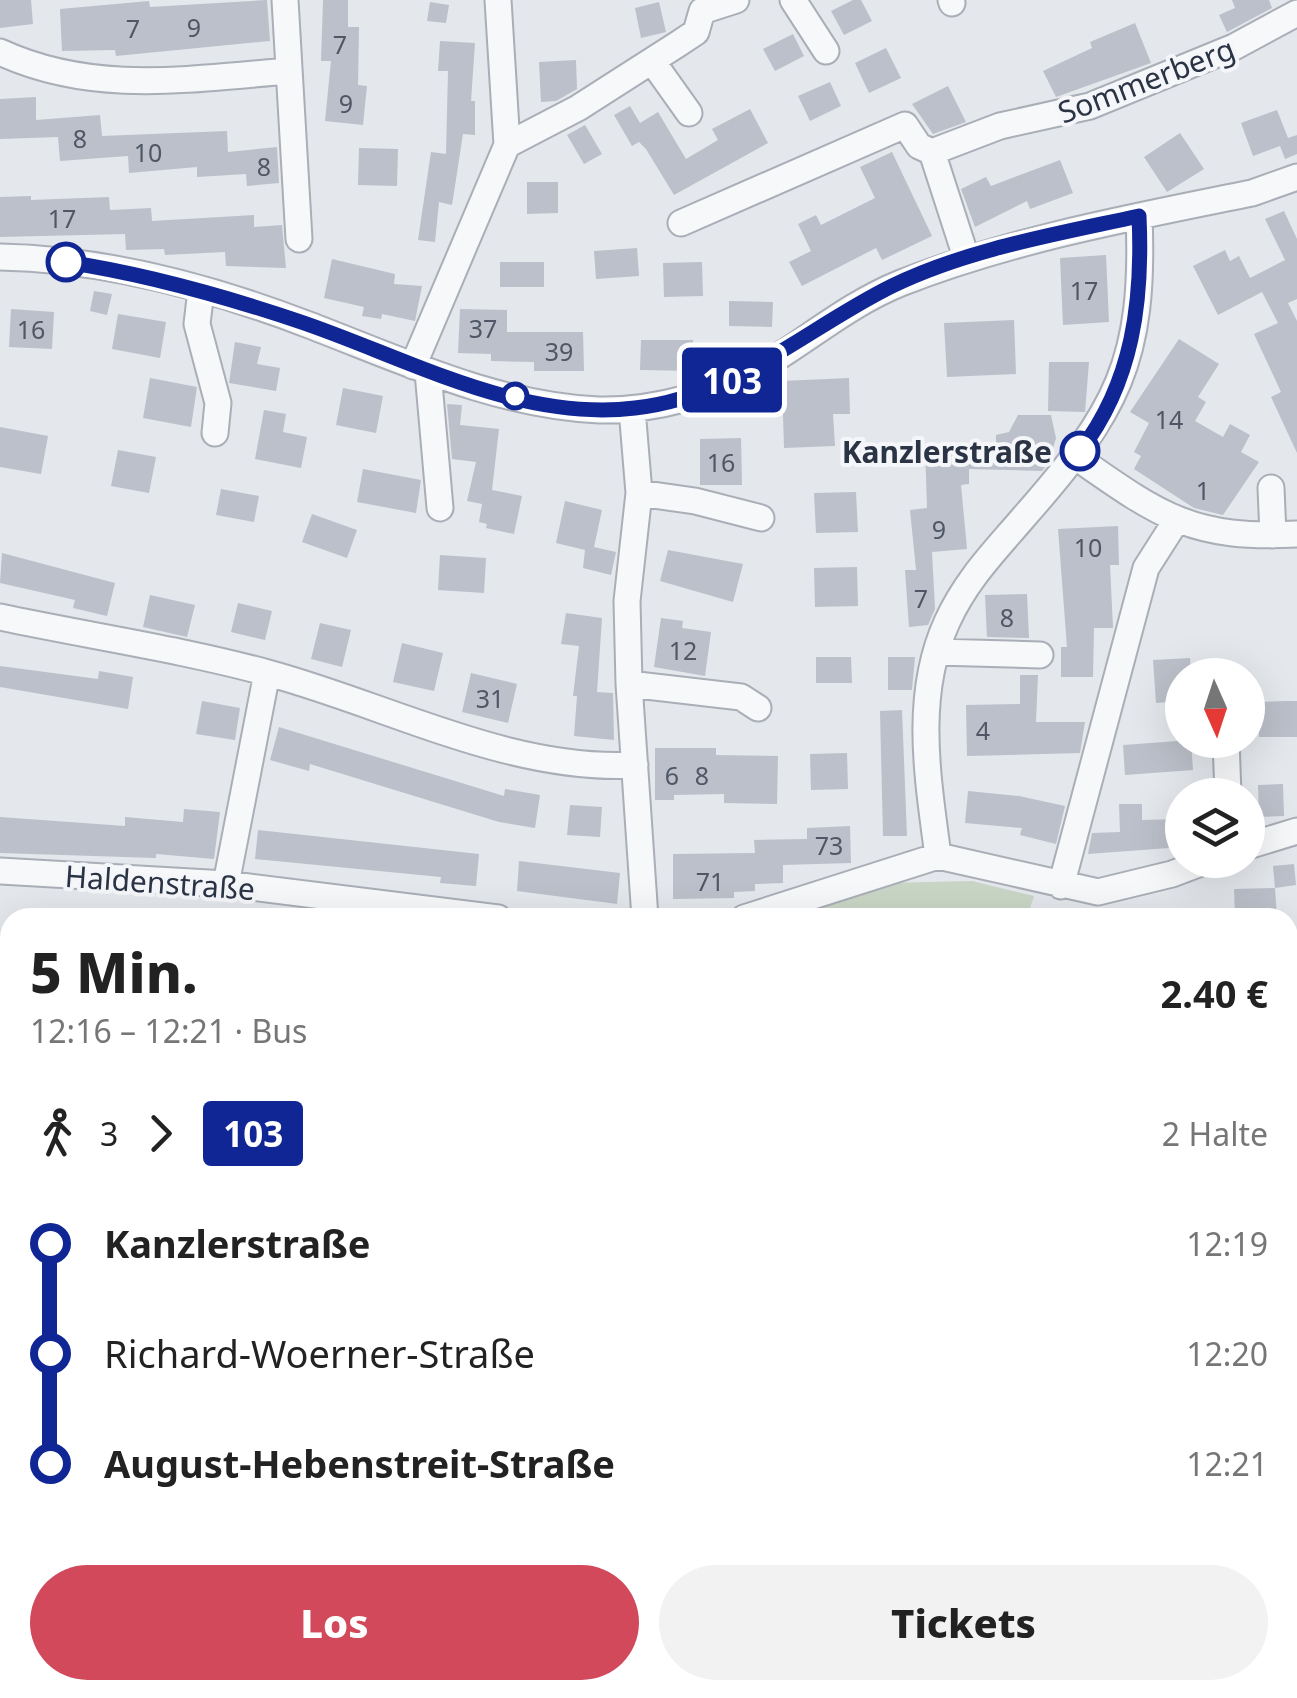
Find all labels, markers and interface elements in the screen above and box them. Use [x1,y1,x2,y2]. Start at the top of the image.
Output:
house number: 9 [187,10,201,44]
house number: 7 [126,11,140,45]
house number: 7 [333,27,347,61]
street label: Sommerberg [1052,28,1240,132]
house number: 9 [339,86,353,120]
house number: 8 [73,121,87,155]
house number: 10 [134,135,162,169]
house number: 8 [257,149,271,183]
house number: 17 [48,201,76,235]
unlabelled marker [47,243,85,281]
house number: 17 [1070,273,1098,307]
house number: 37 [469,311,497,345]
house number: 16 [17,312,45,346]
house number: 39 [545,334,573,368]
line badge: 103 [674,348,790,412]
text: 103 [702,357,762,404]
unlabelled marker [502,383,528,409]
house number: 14 [1155,402,1183,436]
place label: Kanzlerstraße [842,431,1052,472]
marker: Kanzlerstraße [1061,432,1099,470]
house number: 16 [707,445,735,479]
house number: 1 [1196,473,1210,507]
house number: 9 [932,512,946,546]
house number: 10 [1074,530,1102,564]
house number: 7 [914,581,928,615]
house number: 8 [1000,600,1014,634]
house number: 12 [669,633,697,667]
north arrow [1165,658,1265,758]
map controls [1165,658,1265,878]
house number: 31 [476,681,504,715]
house number: 4 [976,713,990,747]
house number: 6 [665,758,679,792]
house number: 8 [695,758,709,792]
button: layers [1165,778,1265,878]
house number: 73 [815,828,843,862]
street label: Haldenstraße [64,855,256,909]
house number: 71 [696,864,724,898]
text: 5 Min. [30,934,198,1009]
text: 2.40 € [1160,967,1268,1019]
text: 12:16 – 12:21 · Bus [30,1009,307,1052]
icon: walk [30,1106,85,1161]
icon: forward [133,1106,188,1161]
text: 103 [223,1110,283,1157]
text: 3 [100,1112,118,1155]
text: 2 Halte [1162,1112,1268,1155]
text: Kanzlerstraße [104,1217,370,1269]
text: 12:19 [1186,1222,1268,1265]
text: Richard-Woerner-Straße [104,1327,535,1379]
text: 12:20 [1186,1332,1268,1375]
text: August-Hebenstreit-Straße [104,1437,615,1489]
text: 12:21 [1186,1442,1268,1485]
button: Los [30,1565,639,1680]
button: Tickets [659,1565,1268,1680]

